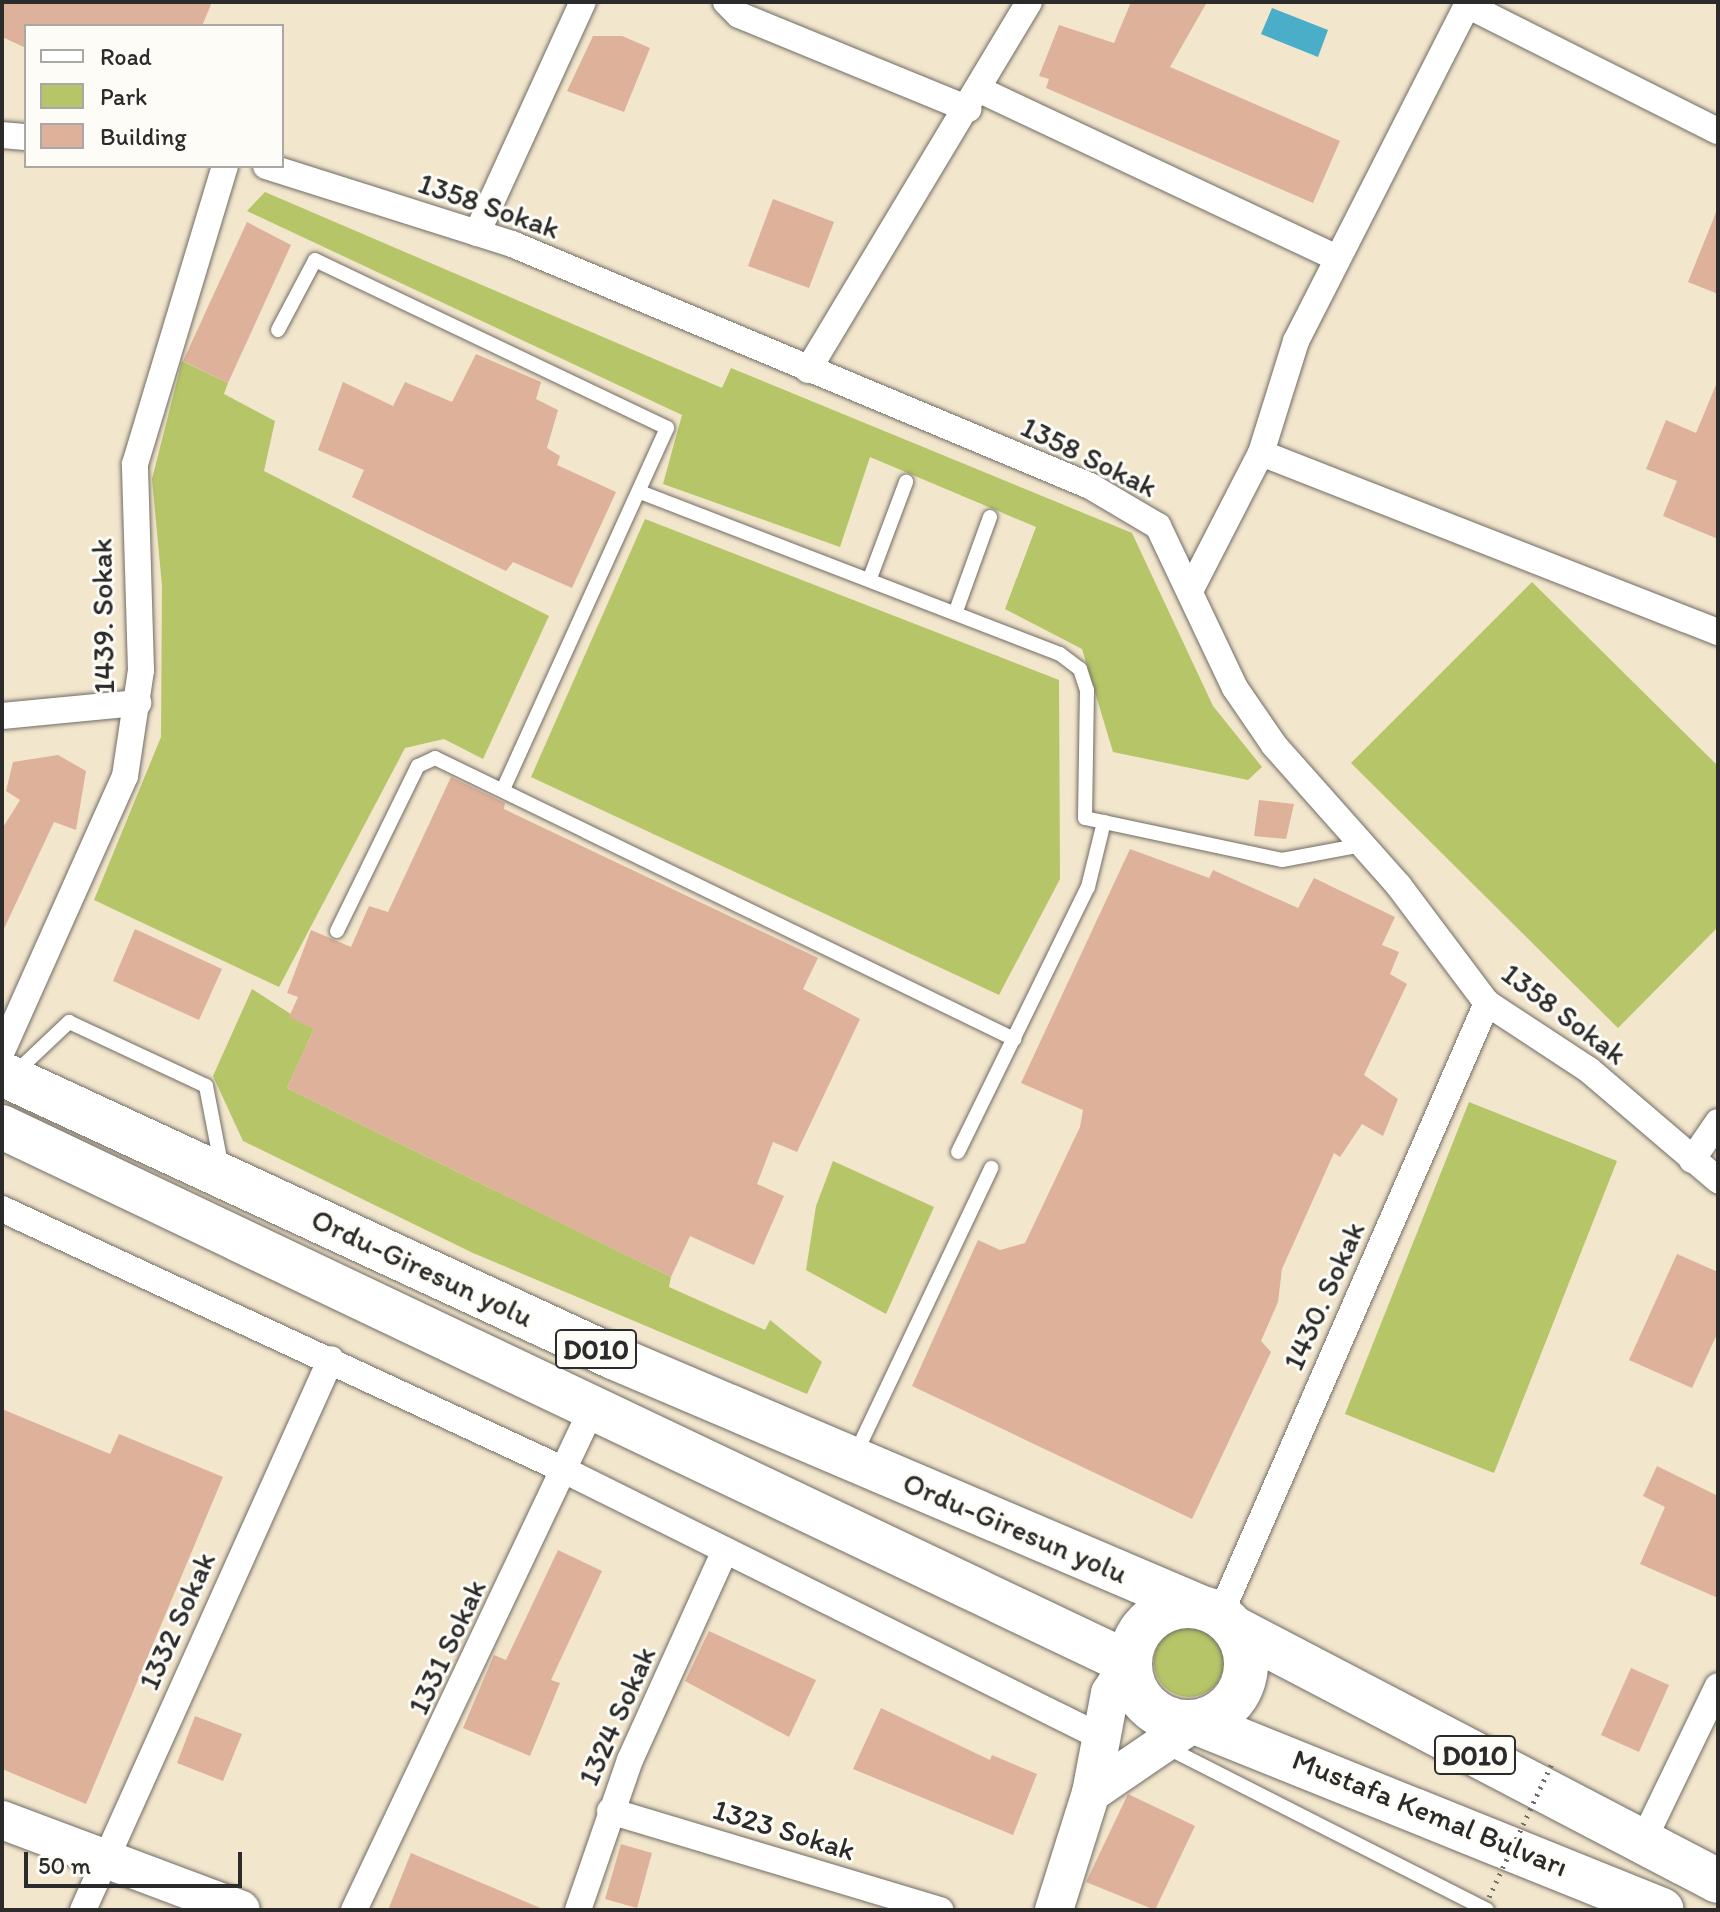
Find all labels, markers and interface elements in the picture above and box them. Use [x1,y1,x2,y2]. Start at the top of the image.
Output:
legend [24,24,284,168]
text: Road [100,42,152,71]
text: Park [100,82,147,111]
text: Building [100,122,187,151]
street label: 1358 Sokak [414,165,564,247]
street label: 1358 Sokak [1015,409,1163,505]
street label: 1439. Sokak [84,538,122,694]
street label: 1358 Sokak [1494,955,1634,1073]
street label: Ordu-Giresun yolu [306,1201,538,1335]
street label: 1430. Sokak [1275,1216,1373,1376]
road number: D010 [554,1325,638,1373]
street label: Ordu-Giresun yolu [897,1465,1133,1591]
street label: 1332 Sokak [131,1547,223,1695]
street label: 1331 Sokak [400,1574,494,1720]
street label: 1324 Sokak [570,1641,664,1791]
road number: D010 [1433,1731,1517,1779]
street label: Mustafa Kemal Bulvarı [1287,1741,1573,1885]
street label: 1323 Sokak [708,1791,860,1869]
scale bar [28,1836,246,1886]
text: 50 m [38,1851,91,1880]

